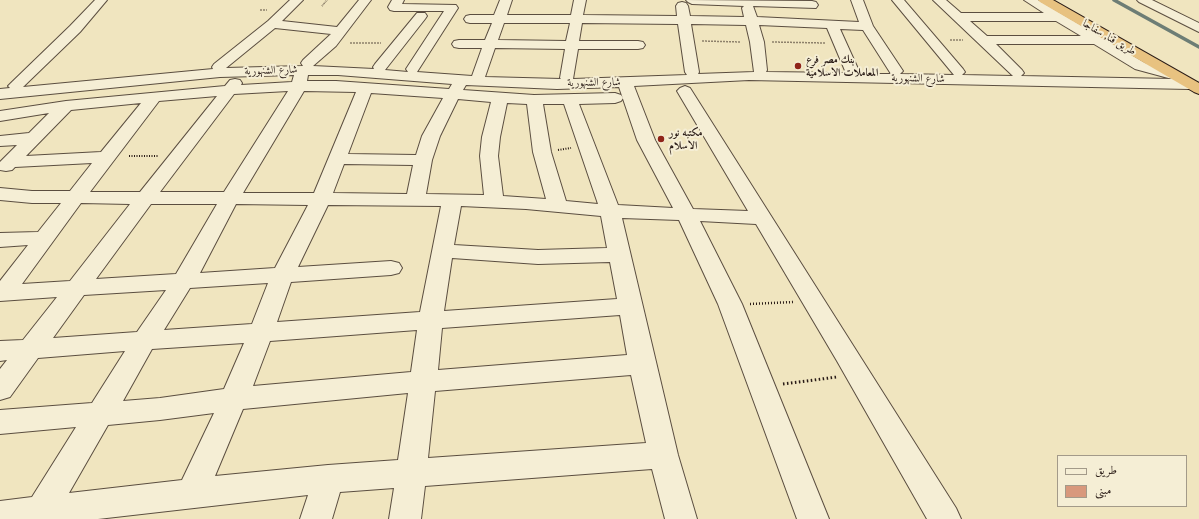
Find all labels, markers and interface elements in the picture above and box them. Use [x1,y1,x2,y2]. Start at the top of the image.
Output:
street label: طريق قنا, سفاجا [1080,17,1138,59]
place label: بنك مصر فرع المعاملات الاسلامية [806,53,878,79]
marker: بنك مصر فرع المعاملات الاسلامية [793,61,803,71]
street label: شارع الشنهورية [244,63,298,79]
street label: شارع الشنهورية [891,72,945,86]
street label: شارع الشنهورية [567,76,621,90]
place label: مكتبه نور الاسلام [669,126,703,152]
marker: مكتبه نور الاسلام [656,134,666,144]
legend [1057,455,1187,507]
text: طريق [1095,462,1117,478]
text: مبنى [1095,482,1111,498]

